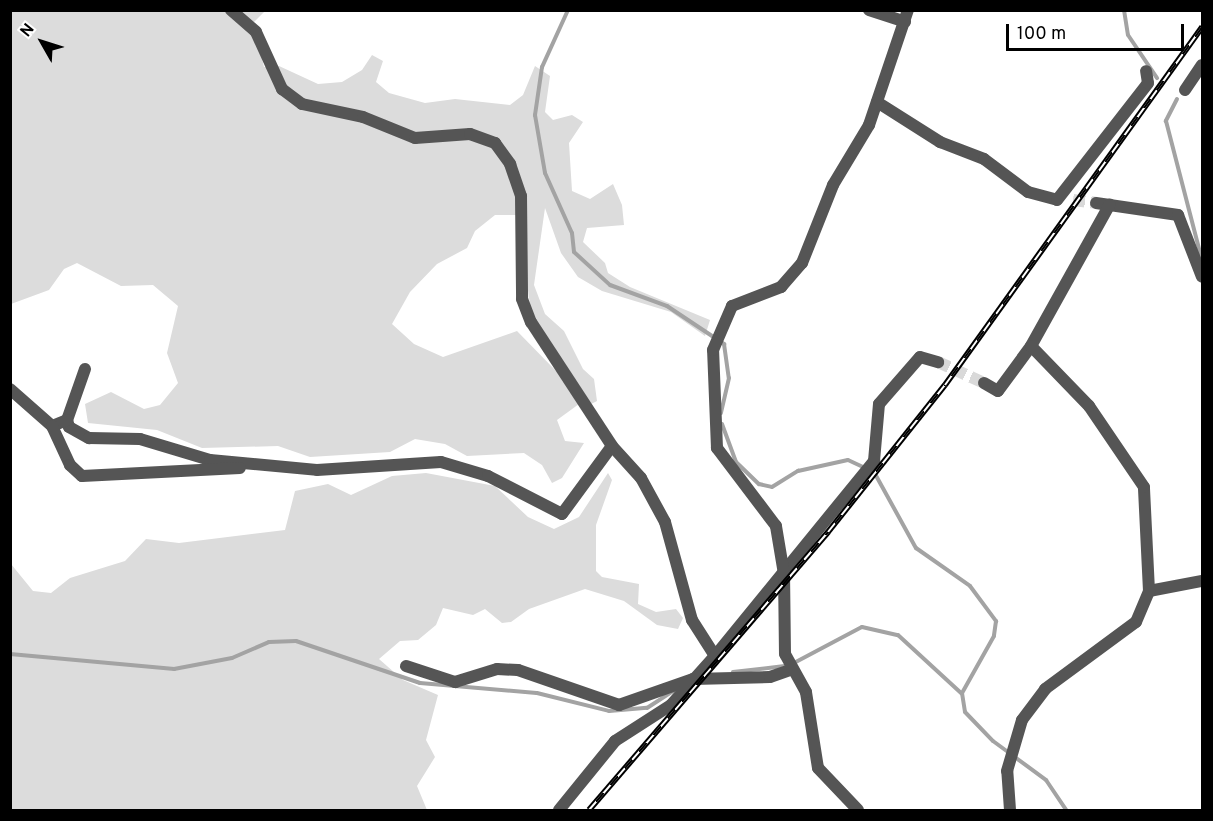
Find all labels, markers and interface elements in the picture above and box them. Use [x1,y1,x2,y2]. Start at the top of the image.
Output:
north arrow [12,12,72,72]
scale bar [1009,12,1188,50]
text: N [17,20,39,41]
text: 100 m [1017,23,1066,46]

